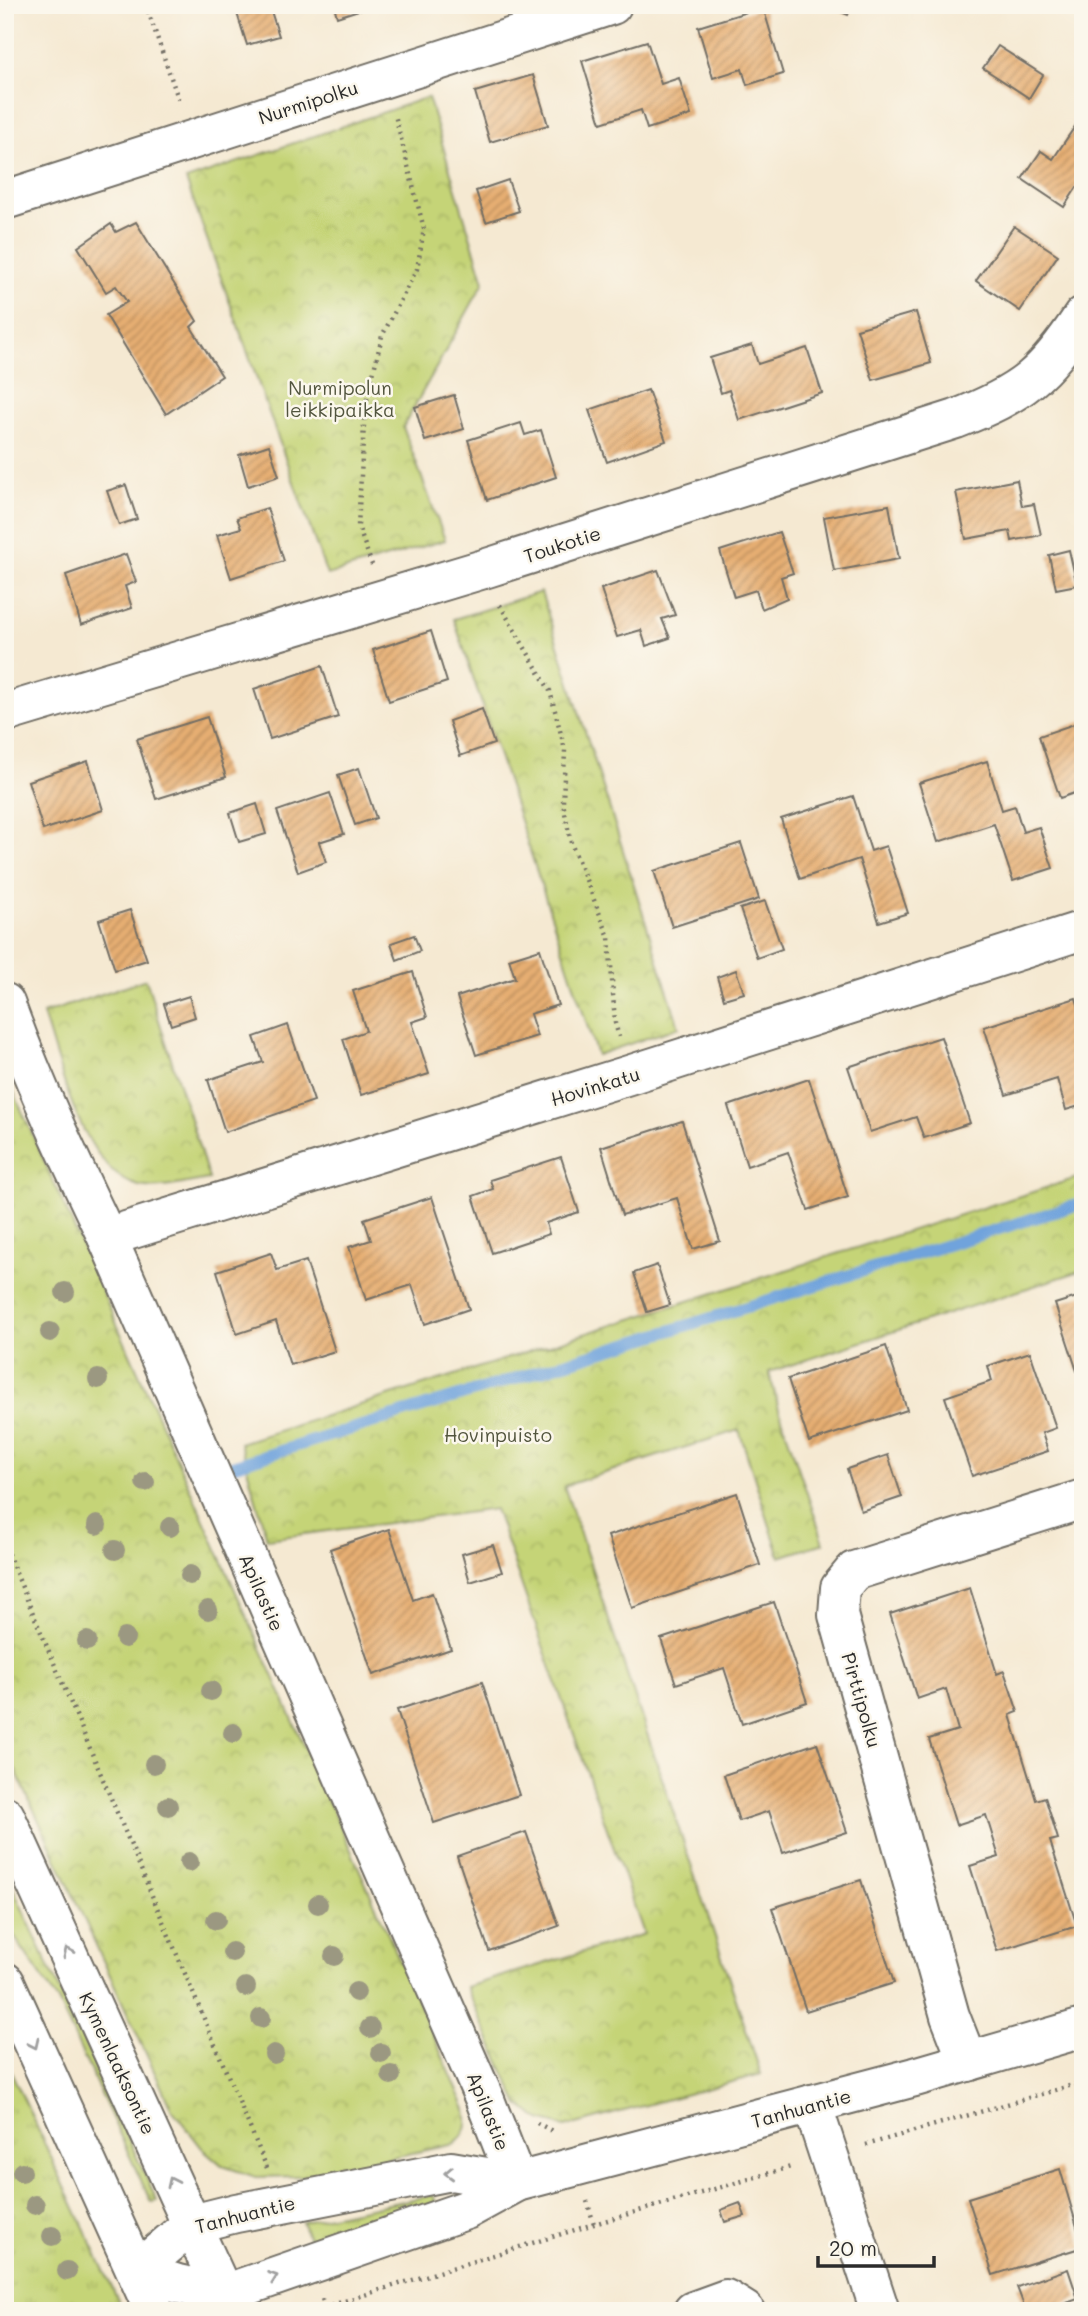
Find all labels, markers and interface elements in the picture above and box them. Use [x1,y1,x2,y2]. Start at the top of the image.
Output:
street label: Nurmipolku [255,74,361,130]
park label: Nurmipolun leikkipaikka [285,375,395,422]
street label: Toukotie [520,520,604,568]
street label: Hovinkatu [547,1061,643,1111]
park label: Hovinpuisto [444,1422,552,1447]
street label: Apilastie [234,1549,290,1635]
street label: Pirttipolku [837,1650,887,1750]
one-way arrow [62,1947,76,1960]
street label: Kymenlaaksontie [74,1988,162,2138]
one-way arrow [25,2037,39,2049]
street label: Apilastie [462,2068,516,2154]
street label: Tanhuantie [748,2083,854,2133]
one-way arrow [443,2166,454,2181]
one-way arrow [166,2176,180,2189]
street label: Tanhuantie [192,2189,298,2239]
scale bar [818,2225,934,2269]
text: 20 m [829,2234,877,2261]
one-way arrow [266,2271,279,2285]

